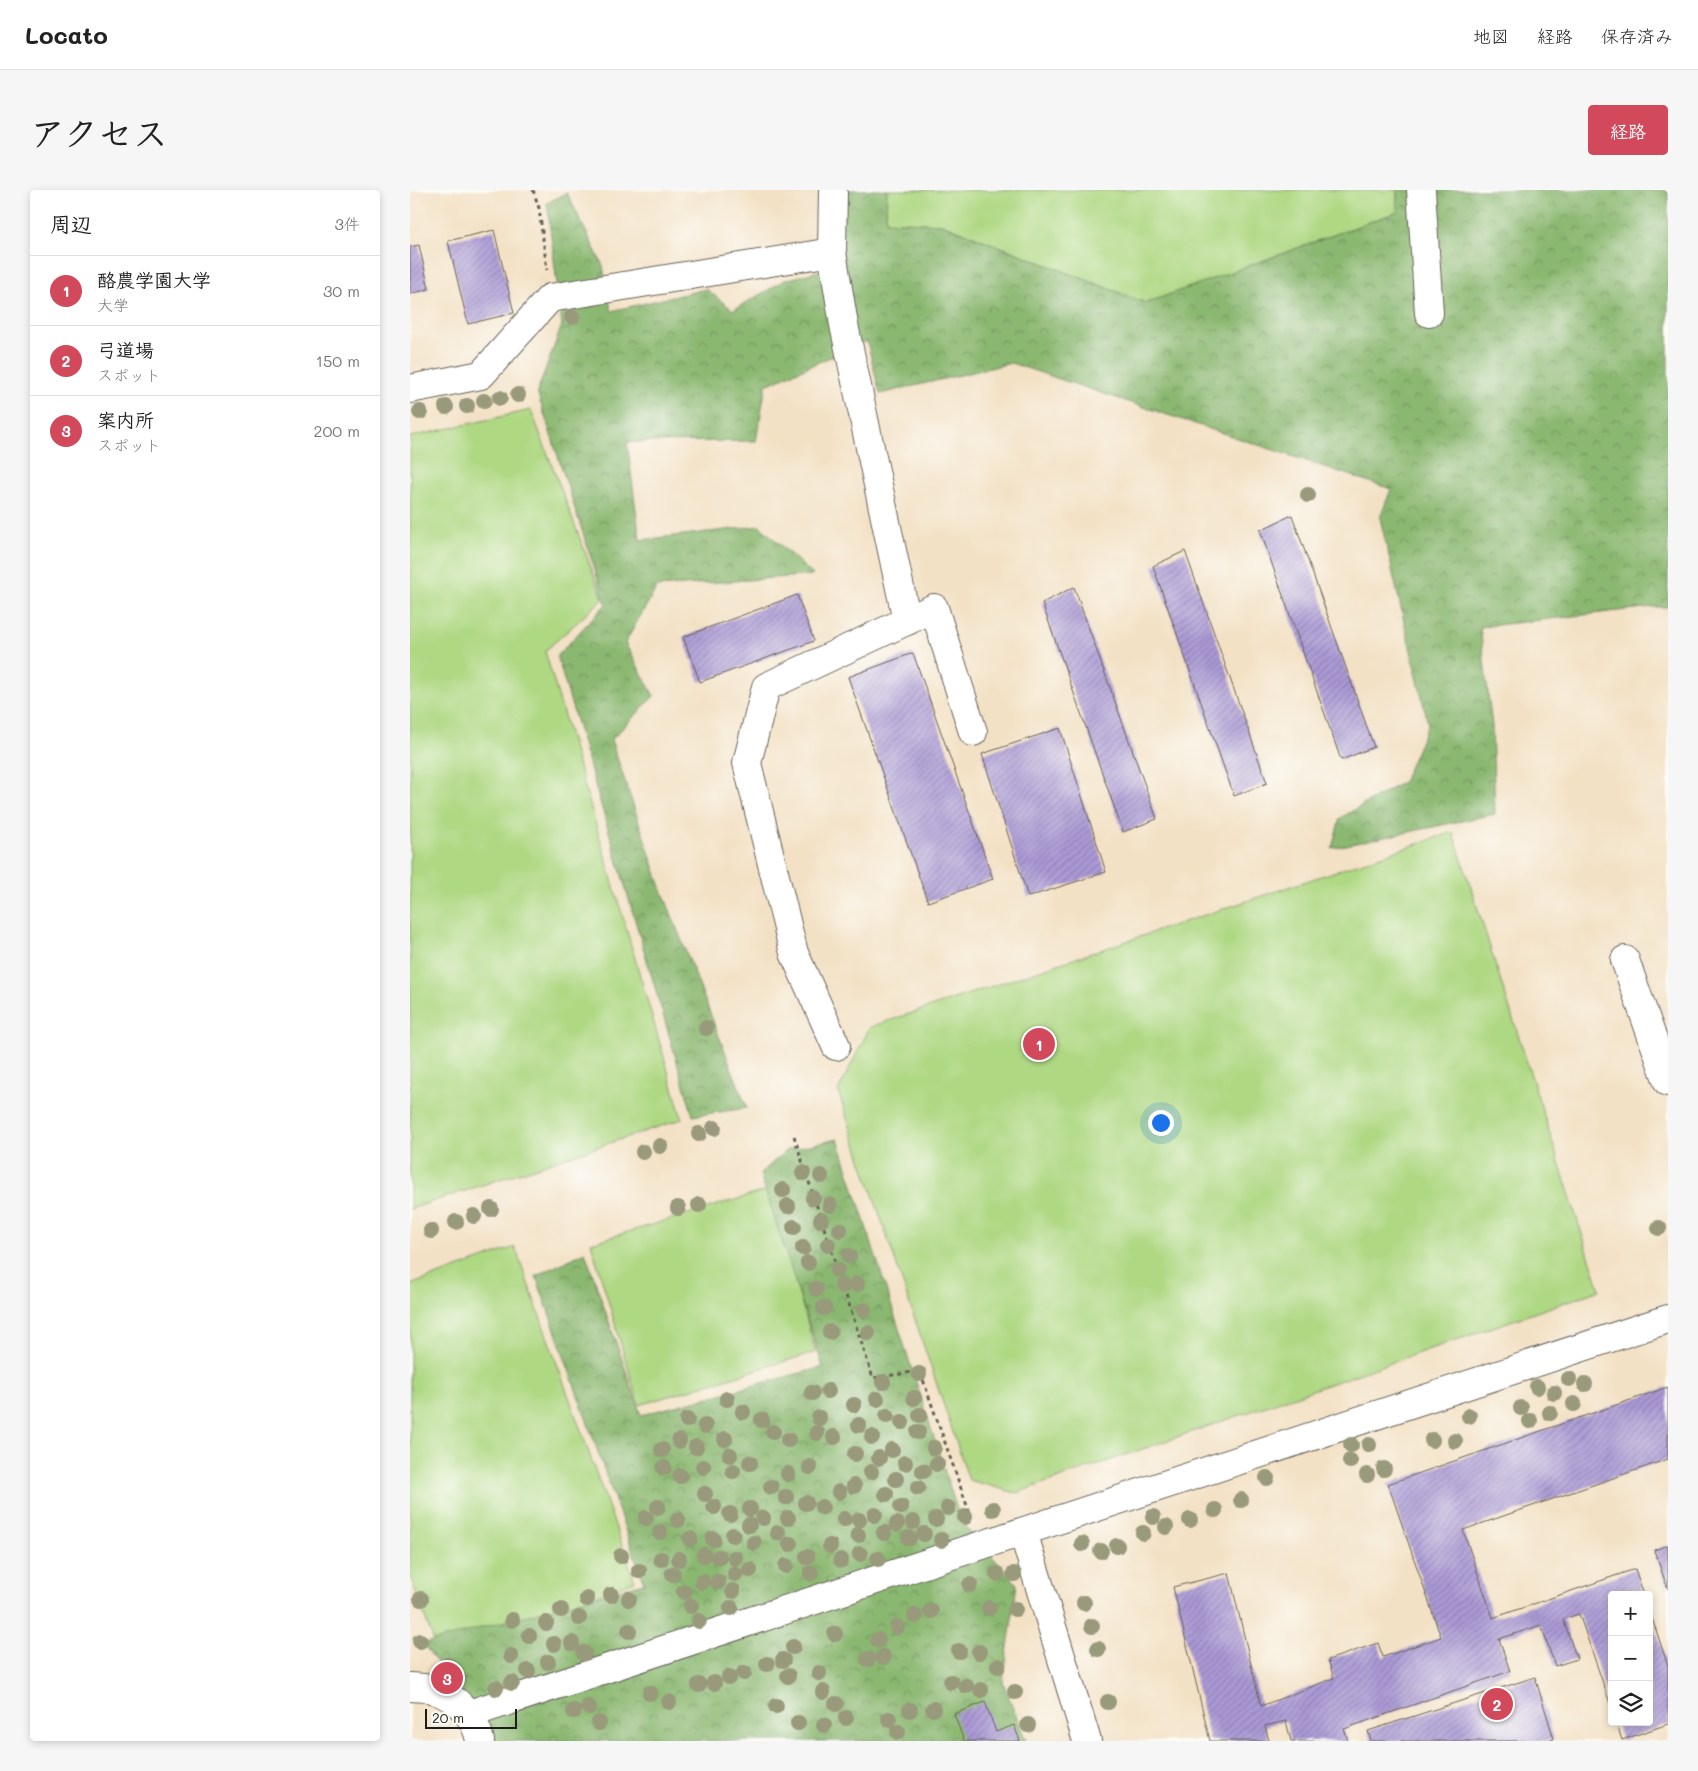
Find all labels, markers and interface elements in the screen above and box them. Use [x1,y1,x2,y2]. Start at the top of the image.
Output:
text: Locato [25,19,108,50]
text: 地図 [1473,24,1509,48]
text: 経路 [1537,24,1573,48]
text: 保存済み [1601,24,1673,48]
button: 経路 [1588,105,1668,155]
text: アクセス [30,109,168,155]
text: 周辺 [50,210,92,237]
text: 3件 [335,213,360,234]
text: 酪農学園大学 [97,267,211,292]
text: 1 [62,280,70,301]
text: 30 m [323,280,360,301]
text: 大学 [97,294,129,315]
text: 弓道場 [97,337,154,362]
text: 2 [62,350,70,371]
text: 150 m [316,350,360,371]
text: スポット [97,364,161,385]
text: 案内所 [97,407,154,432]
text: 3 [61,420,71,441]
text: 200 m [313,420,360,441]
text: スポット [97,434,161,455]
pin: 1 [1023,1025,1055,1063]
your location [1148,1110,1174,1136]
map controls [1608,1591,1653,1726]
button: + [1608,1591,1653,1636]
button: − [1608,1636,1653,1681]
pin: 3 [431,1659,463,1697]
button: layers [1608,1681,1653,1726]
pin: 2 [1481,1685,1513,1723]
scale bar [425,1706,518,1729]
text: 20 m [432,1708,464,1727]

